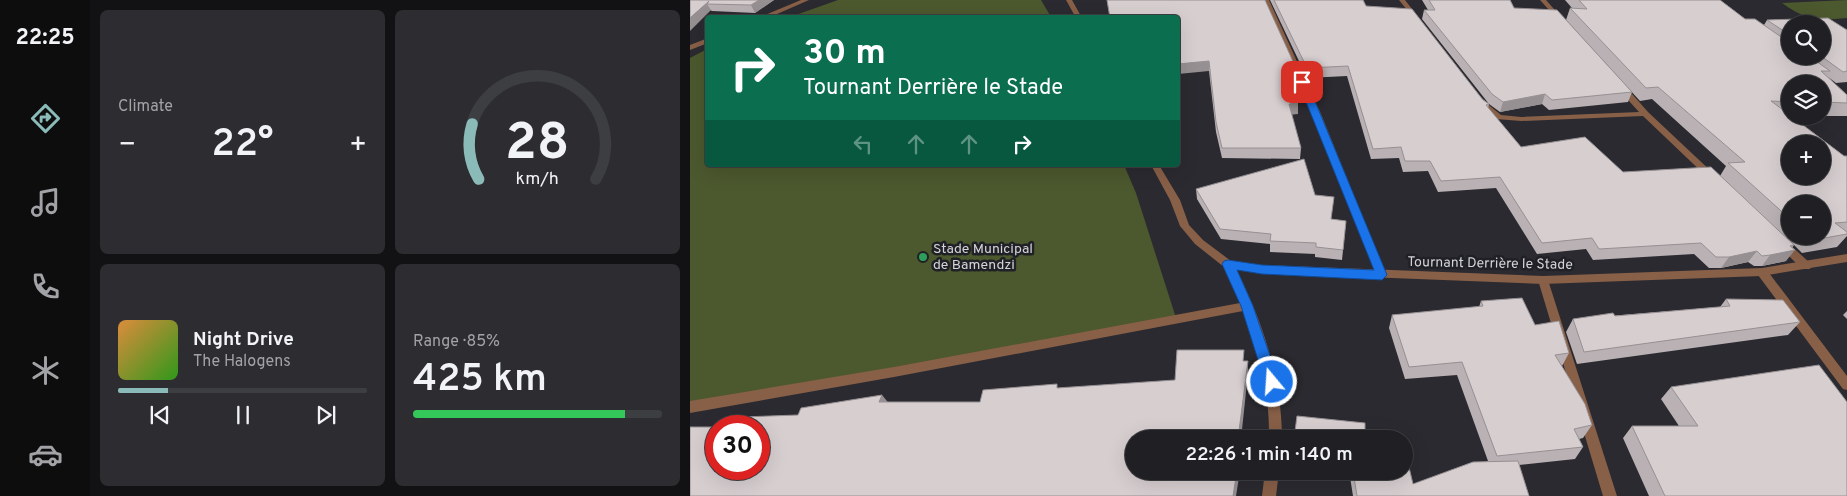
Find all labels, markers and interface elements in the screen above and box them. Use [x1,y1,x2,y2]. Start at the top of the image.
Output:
map controls [1781,15,1831,245]
button: search [1781,15,1831,65]
text: 22:25 [15,25,75,52]
text: 30 m [803,32,886,76]
icon: right [720,35,785,100]
pin [1281,61,1323,103]
icon: arrive [1288,68,1316,96]
text: Tournant Derrière le Stade [803,75,1063,102]
button: layers [1781,75,1831,125]
text: Climate [118,97,173,117]
icon: directions [28,101,63,136]
text: 28 [505,112,570,178]
text: 22° [211,121,274,170]
text: − [118,128,136,164]
text: + [349,128,367,164]
icon: left [849,130,877,158]
icon: ahead [902,130,930,158]
icon: ahead [955,130,983,158]
icon: right [1008,130,1036,158]
button: + [1781,135,1831,185]
text: km/h [516,168,559,191]
icon: music [28,185,63,220]
button: − [1781,195,1831,245]
place label: Stade Municipal de Bamendzi [933,241,1033,274]
marker: Stade Municipal de Bamendzi [917,251,929,263]
street label: Tournant Derrière le Stade [1407,254,1573,274]
icon: phone [28,269,63,304]
text: Night Drive [193,328,294,352]
text: Range · 85% [413,332,500,352]
text: The Halogens [193,352,291,372]
icon: climate [28,353,63,388]
position arrow [1245,355,1297,407]
text: 425 km [413,356,547,405]
icon: previous [146,401,174,429]
icon: pause [229,401,257,429]
icon: next [312,401,340,429]
speed limit sign: 30 [705,415,770,480]
icon: car [28,437,63,472]
text: 22:26 · 1 min · 140 m [1185,443,1353,467]

